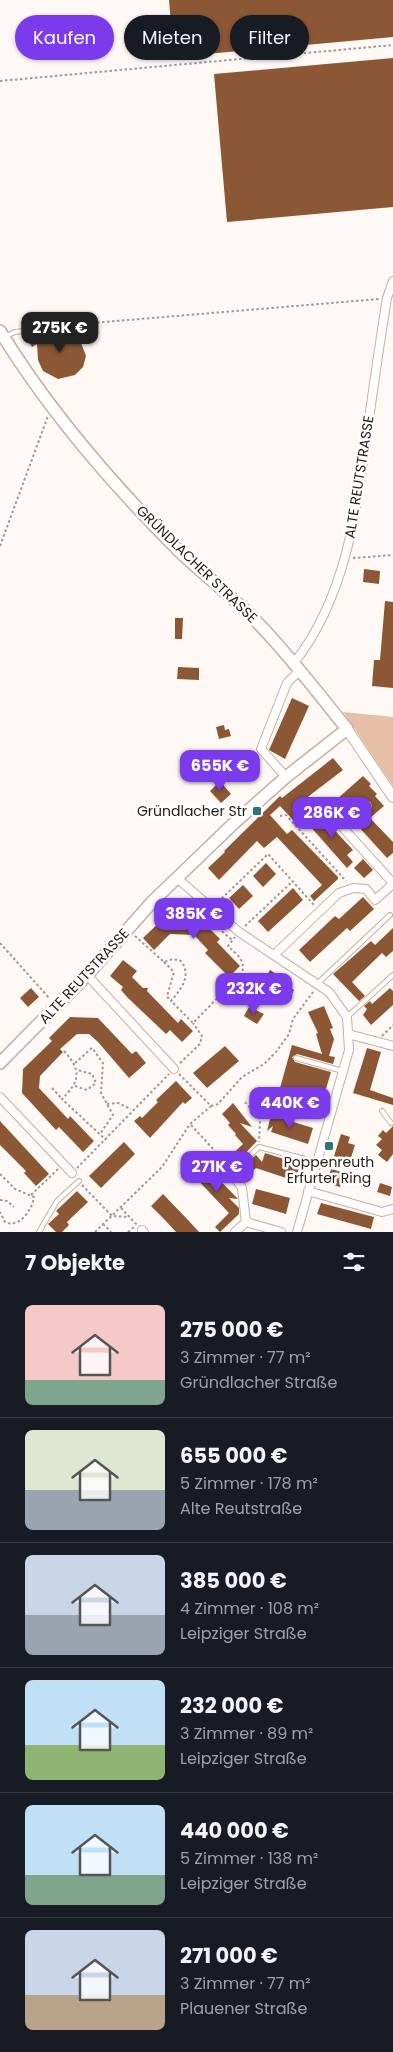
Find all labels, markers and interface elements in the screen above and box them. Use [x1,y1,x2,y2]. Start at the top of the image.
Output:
chip: Kaufen [15,15,114,60]
chip: Mieten [124,15,220,60]
chip: Filter [230,15,309,60]
pin: 275K € [19,312,101,354]
text: 275K € [32,316,88,339]
street label: ALTE REUTSTRASSE [339,414,379,540]
street label: GRÜNDLACHER STRASSE [132,501,262,627]
pin: 655K € [179,750,261,792]
text: 655K € [191,754,249,777]
pin: 286K € [291,796,373,839]
place label: Gründlacher Str [137,801,247,821]
text: 286K € [304,801,360,824]
marker: Gründlacher Str [251,805,263,817]
pin: 385K € [153,898,235,940]
text: 385K € [165,902,223,925]
street label: ALTE REUTSTRASSE [34,924,134,1028]
pin: 232K € [213,972,295,1015]
text: 232K € [226,977,282,1000]
pin: 440K € [249,1086,331,1129]
text: 440K € [260,1091,320,1114]
marker: Poppenreuth Erfurter Ring [323,1140,335,1152]
pin: 271K € [176,1150,258,1193]
place label: Poppenreuth Erfurter Ring [284,1152,374,1188]
text: 271K € [192,1155,243,1178]
text: 7 Objekte [25,1248,125,1277]
icon: filters [340,1248,368,1276]
text: 275 000 € [180,1315,284,1344]
icon: home [65,1325,125,1385]
text: 3 Zimmer · 77 m² [180,1346,311,1369]
text: Gründlacher Straße [180,1371,337,1394]
text: 655 000 € [180,1441,287,1470]
icon: home [65,1450,125,1510]
text: 5 Zimmer · 178 m² [180,1472,318,1495]
text: Alte Reutstraße [180,1497,302,1520]
text: 385 000 € [180,1566,287,1595]
icon: home [65,1575,125,1635]
text: 4 Zimmer · 108 m² [180,1597,319,1620]
text: Leipziger Straße [180,1622,307,1645]
text: 232 000 € [180,1691,283,1720]
icon: home [65,1700,125,1760]
text: 3 Zimmer · 89 m² [180,1722,313,1745]
text: Leipziger Straße [180,1747,307,1770]
text: 440 000 € [180,1816,289,1845]
icon: home [65,1825,125,1885]
text: 5 Zimmer · 138 m² [180,1847,318,1870]
text: Leipziger Straße [180,1872,307,1895]
text: 271 000 € [180,1941,278,1970]
icon: home [65,1950,125,2010]
text: 3 Zimmer · 77 m² [180,1972,311,1995]
text: Plauener Straße [180,1997,307,2020]

